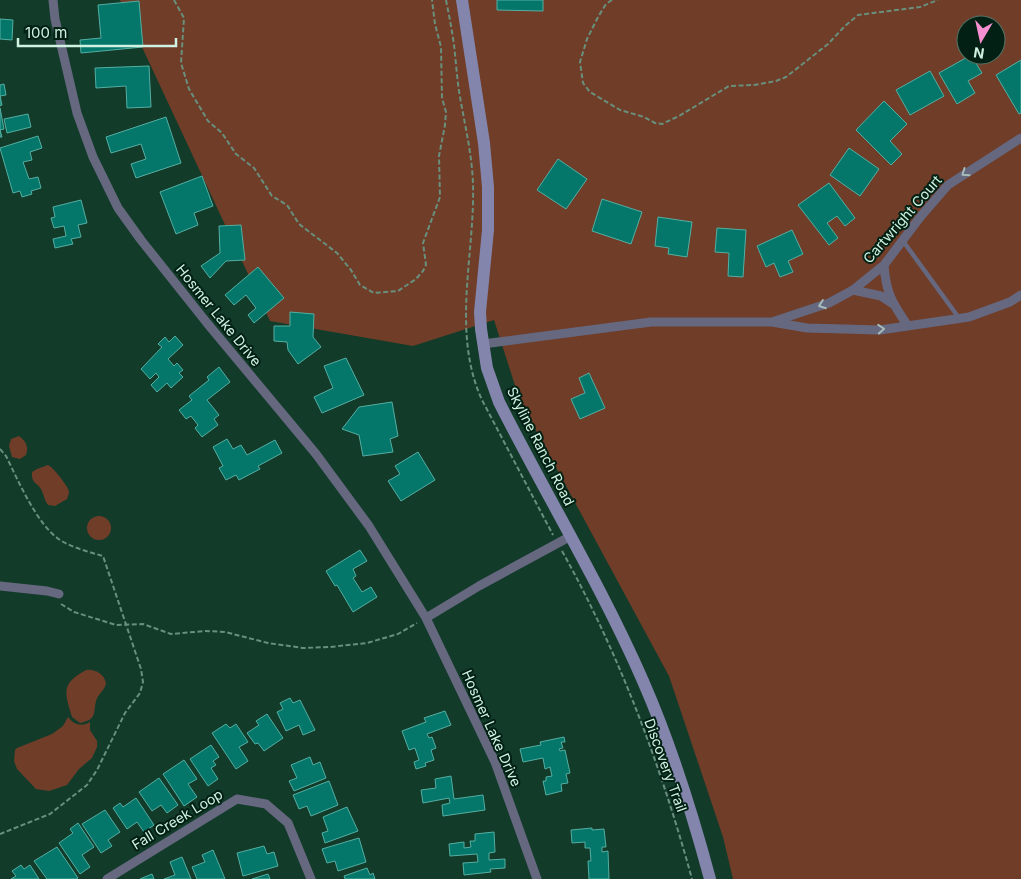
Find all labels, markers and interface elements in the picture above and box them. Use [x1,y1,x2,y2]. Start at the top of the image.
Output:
scale bar [18,15,175,47]
north arrow [956,15,1006,65]
text: 100 m [25,23,67,42]
text: N [972,44,985,63]
one-way arrow [961,167,970,176]
street label: Cartwright Court [859,171,945,266]
street label: Hosmer Lake Drive [173,261,265,369]
one-way arrow [818,299,827,309]
one-way arrow [877,324,885,335]
street label: Skyline Ranch Road [504,384,578,508]
street label: Hosmer Lake Drive [459,667,525,789]
street label: Discovery Trail [641,716,691,814]
street label: Fall Creek Loop [128,785,226,853]

